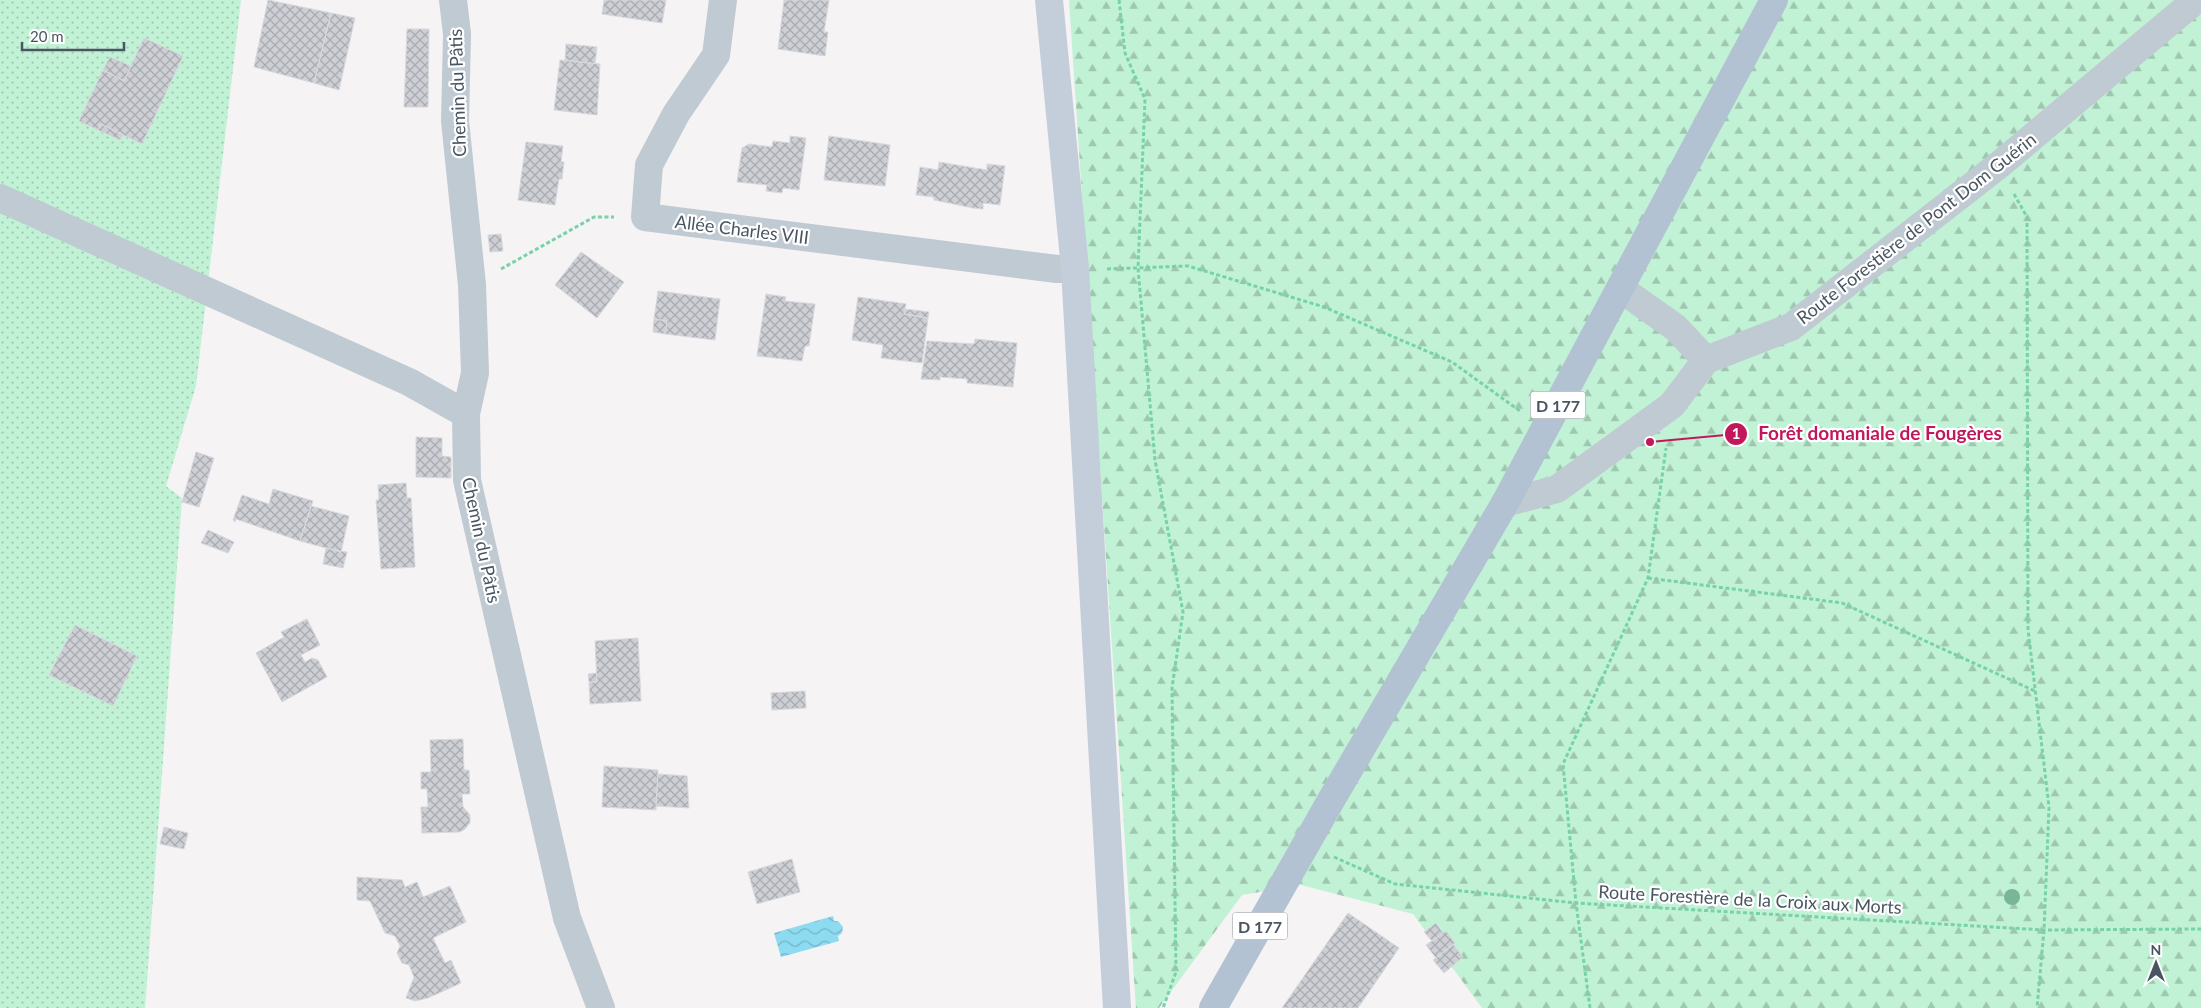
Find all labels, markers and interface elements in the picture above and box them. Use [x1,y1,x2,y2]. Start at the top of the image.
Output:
scale bar [22,20,125,52]
text: 20 m [30,27,64,45]
street label: Chemin du Pâtis [444,28,470,158]
street label: Route Forestière de Pont Dom Guérin [1792,128,2040,328]
street label: Allée Charles VIII [674,210,810,248]
road number: D 177 [1530,392,1586,418]
callout: Forêt domaniale de Fougères [1723,417,2012,451]
text: Forêt domaniale de Fougères [1758,421,2002,444]
text: 1 [1732,424,1740,442]
street label: Chemin du Pâtis [458,475,506,605]
street label: Route Forestière de la Croix aux Morts [1598,880,1902,918]
road number: D 177 [1232,912,1288,939]
north arrow [2131,938,2181,988]
text: N [2151,941,2161,958]

